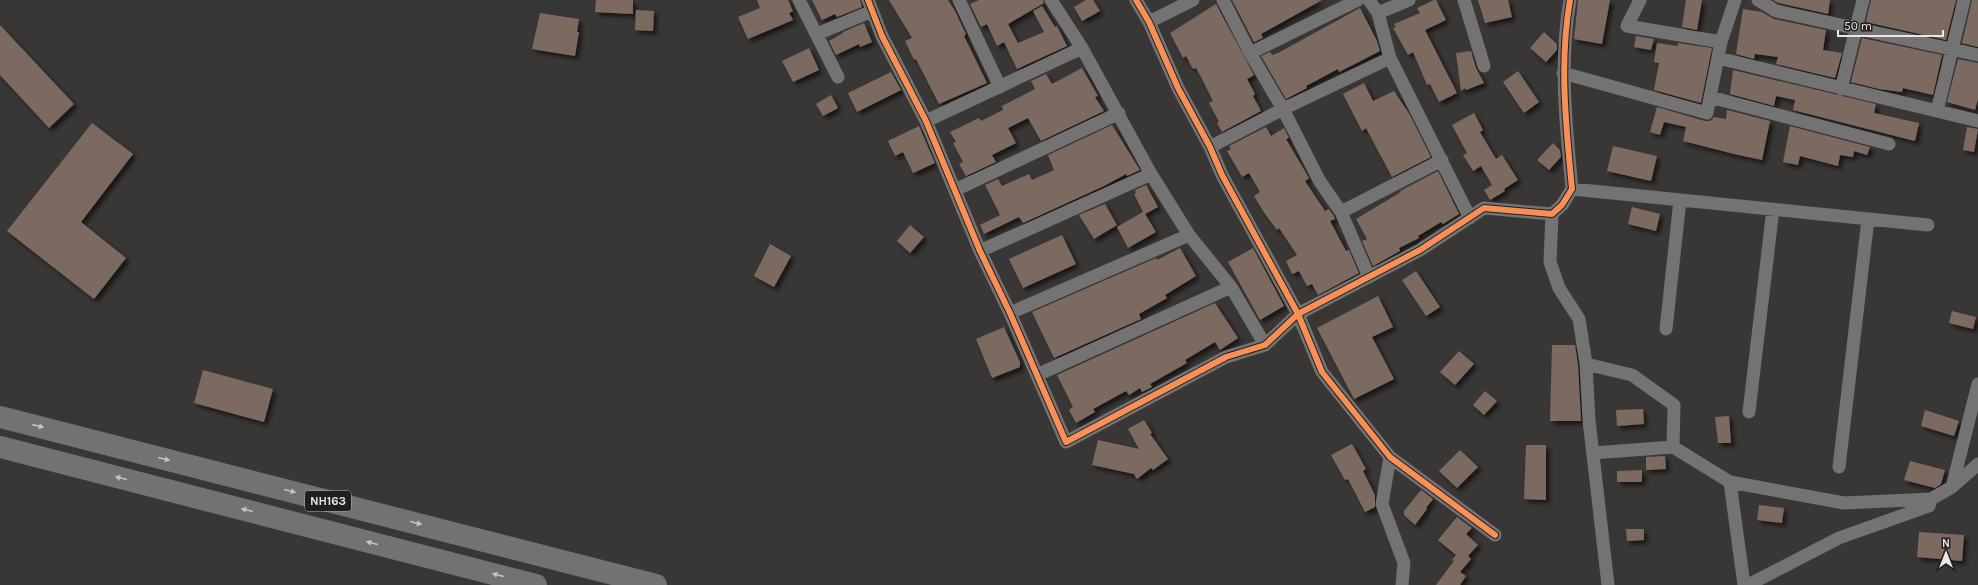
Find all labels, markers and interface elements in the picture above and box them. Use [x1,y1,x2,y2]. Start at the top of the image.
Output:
scale bar [1838,12,1943,38]
text: 50 m [1844,19,1872,33]
one-way arrow [32,424,44,430]
one-way arrow [158,456,170,462]
one-way arrow [114,475,126,481]
one-way arrow [284,488,296,494]
road number: NH163 [305,491,351,511]
one-way arrow [240,507,253,513]
one-way arrow [409,521,422,527]
north arrow [1926,533,1966,573]
text: N [1942,537,1950,550]
one-way arrow [366,540,378,546]
one-way arrow [492,572,505,578]

